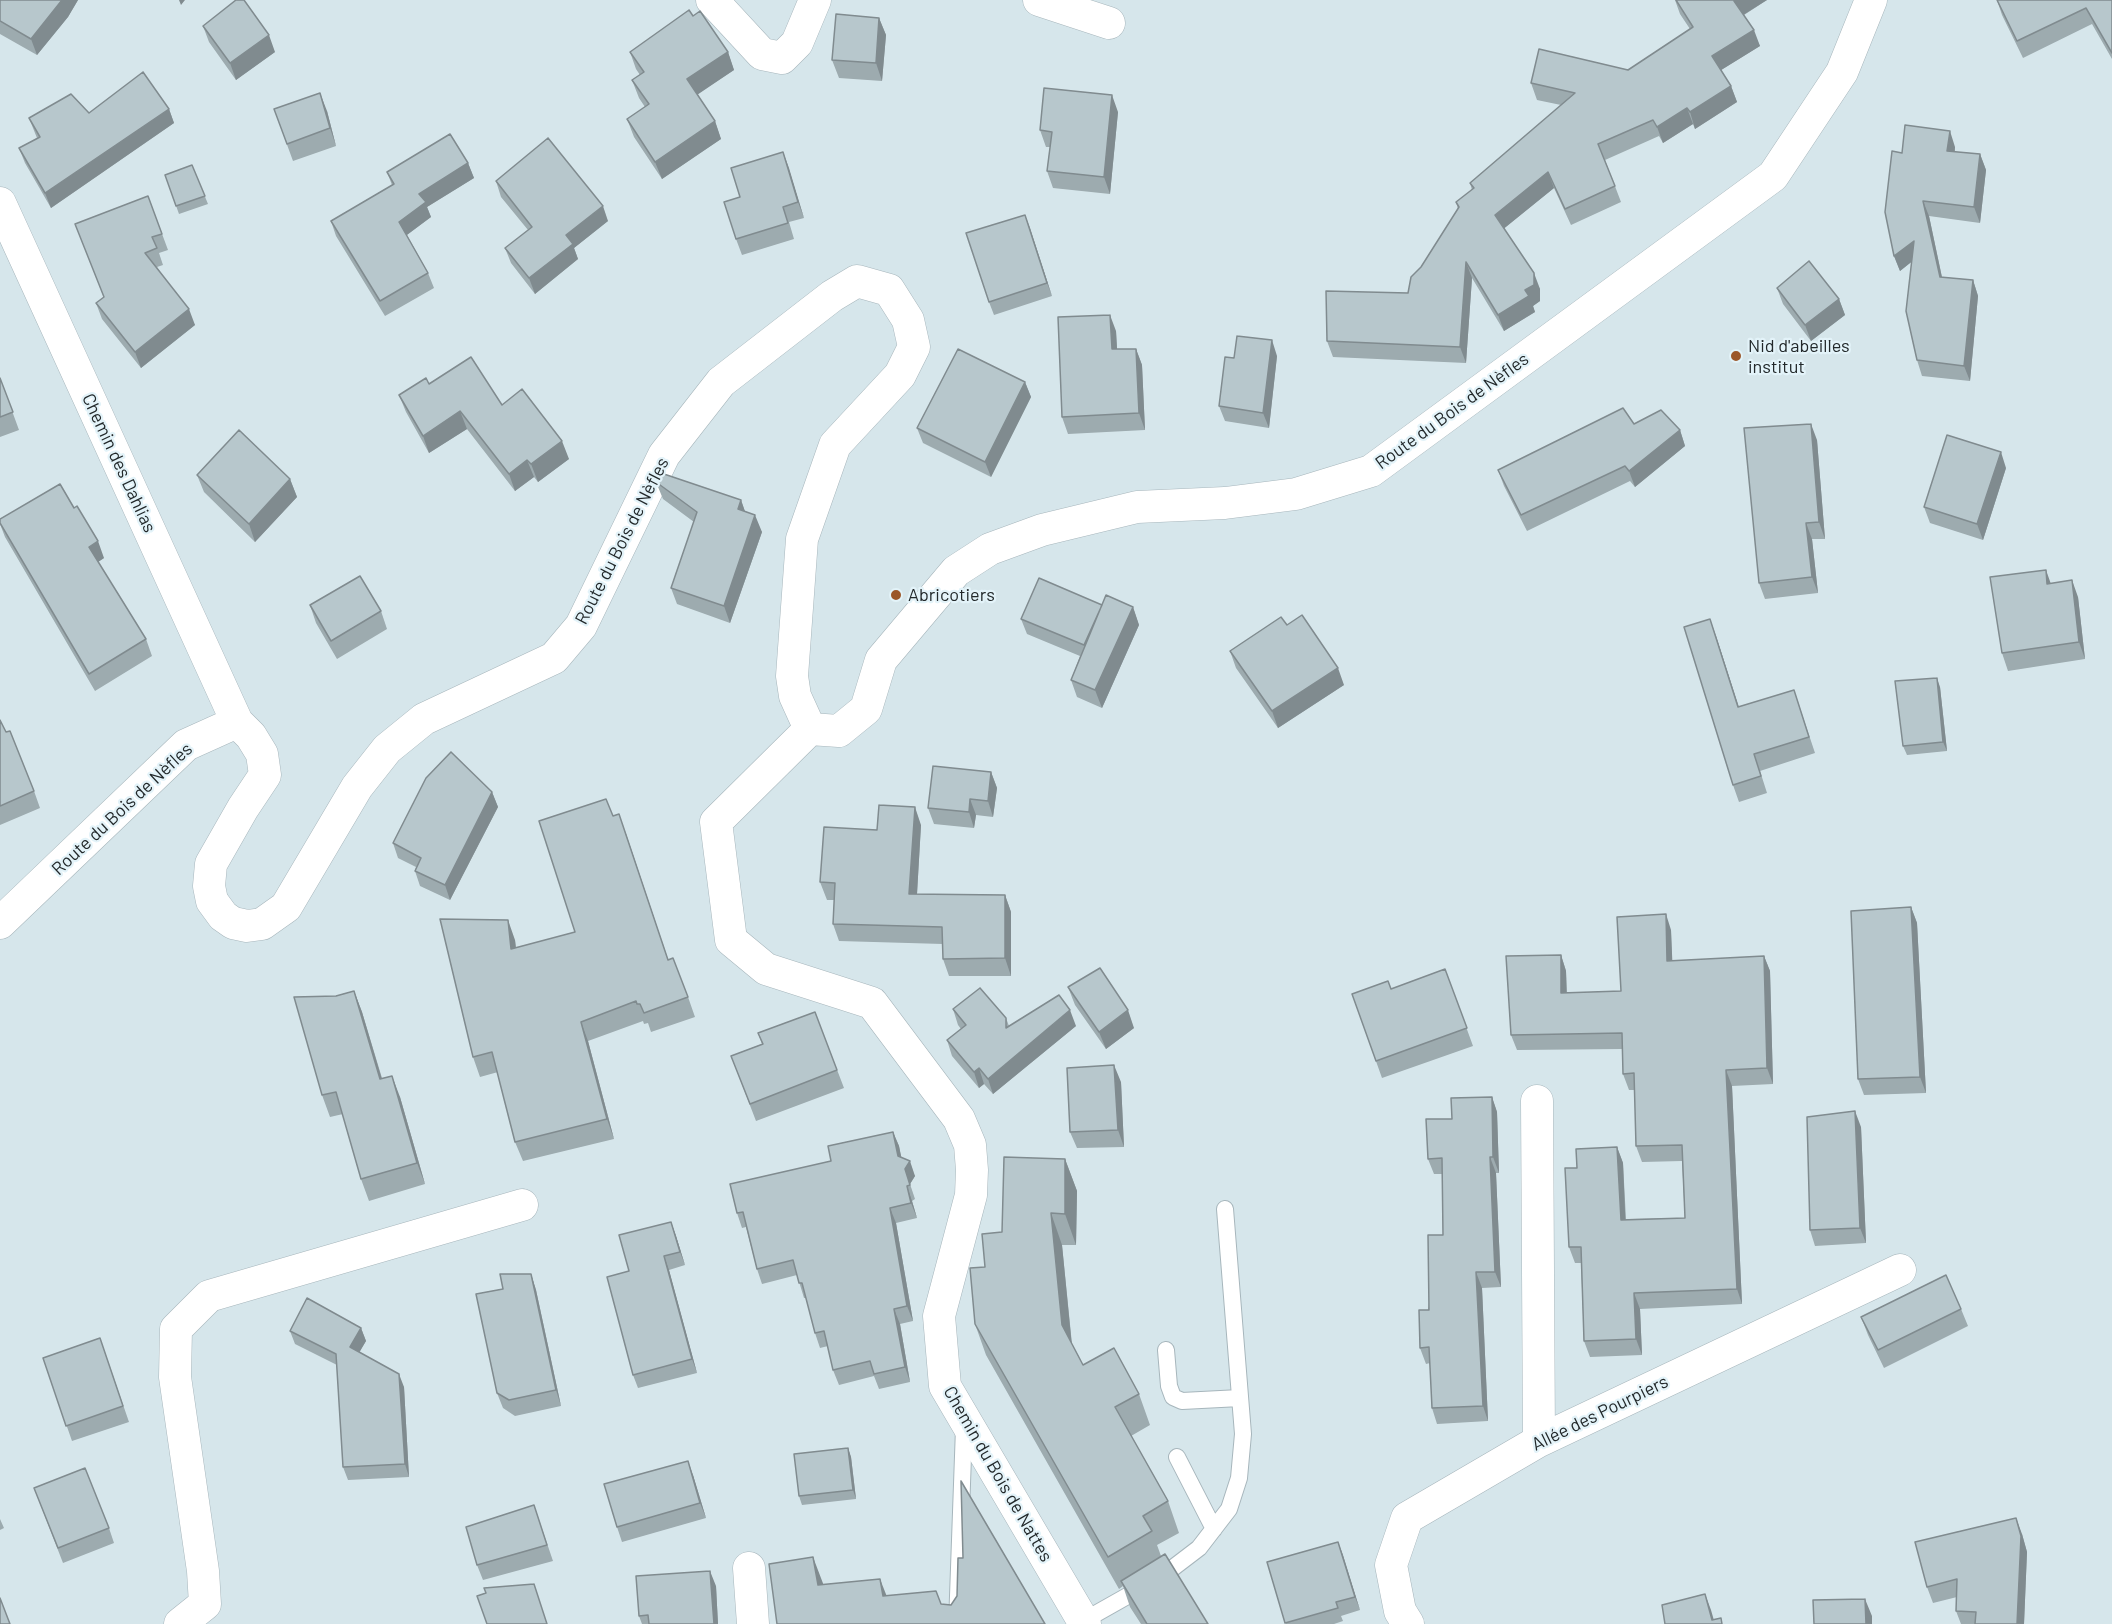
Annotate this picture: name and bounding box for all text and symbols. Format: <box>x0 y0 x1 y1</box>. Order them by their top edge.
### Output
place label: Nid d'abeilles institut <box>1748 335 1850 378</box>
street label: Route du Bois de Nèfles <box>1371 348 1533 474</box>
marker: Nid d'abeilles institut <box>1729 349 1743 363</box>
street label: Chemin des Dahlias <box>77 390 161 536</box>
street label: Route du Bois de Nèfles <box>571 454 673 628</box>
place label: Abricotiers <box>908 584 995 606</box>
marker: Abricotiers <box>889 588 903 602</box>
street label: Route du Bois de Nèfles <box>47 738 197 880</box>
street label: Allée des Pourpiers <box>1528 1371 1672 1455</box>
street label: Chemin du Bois de Nattes <box>939 1382 1057 1566</box>

